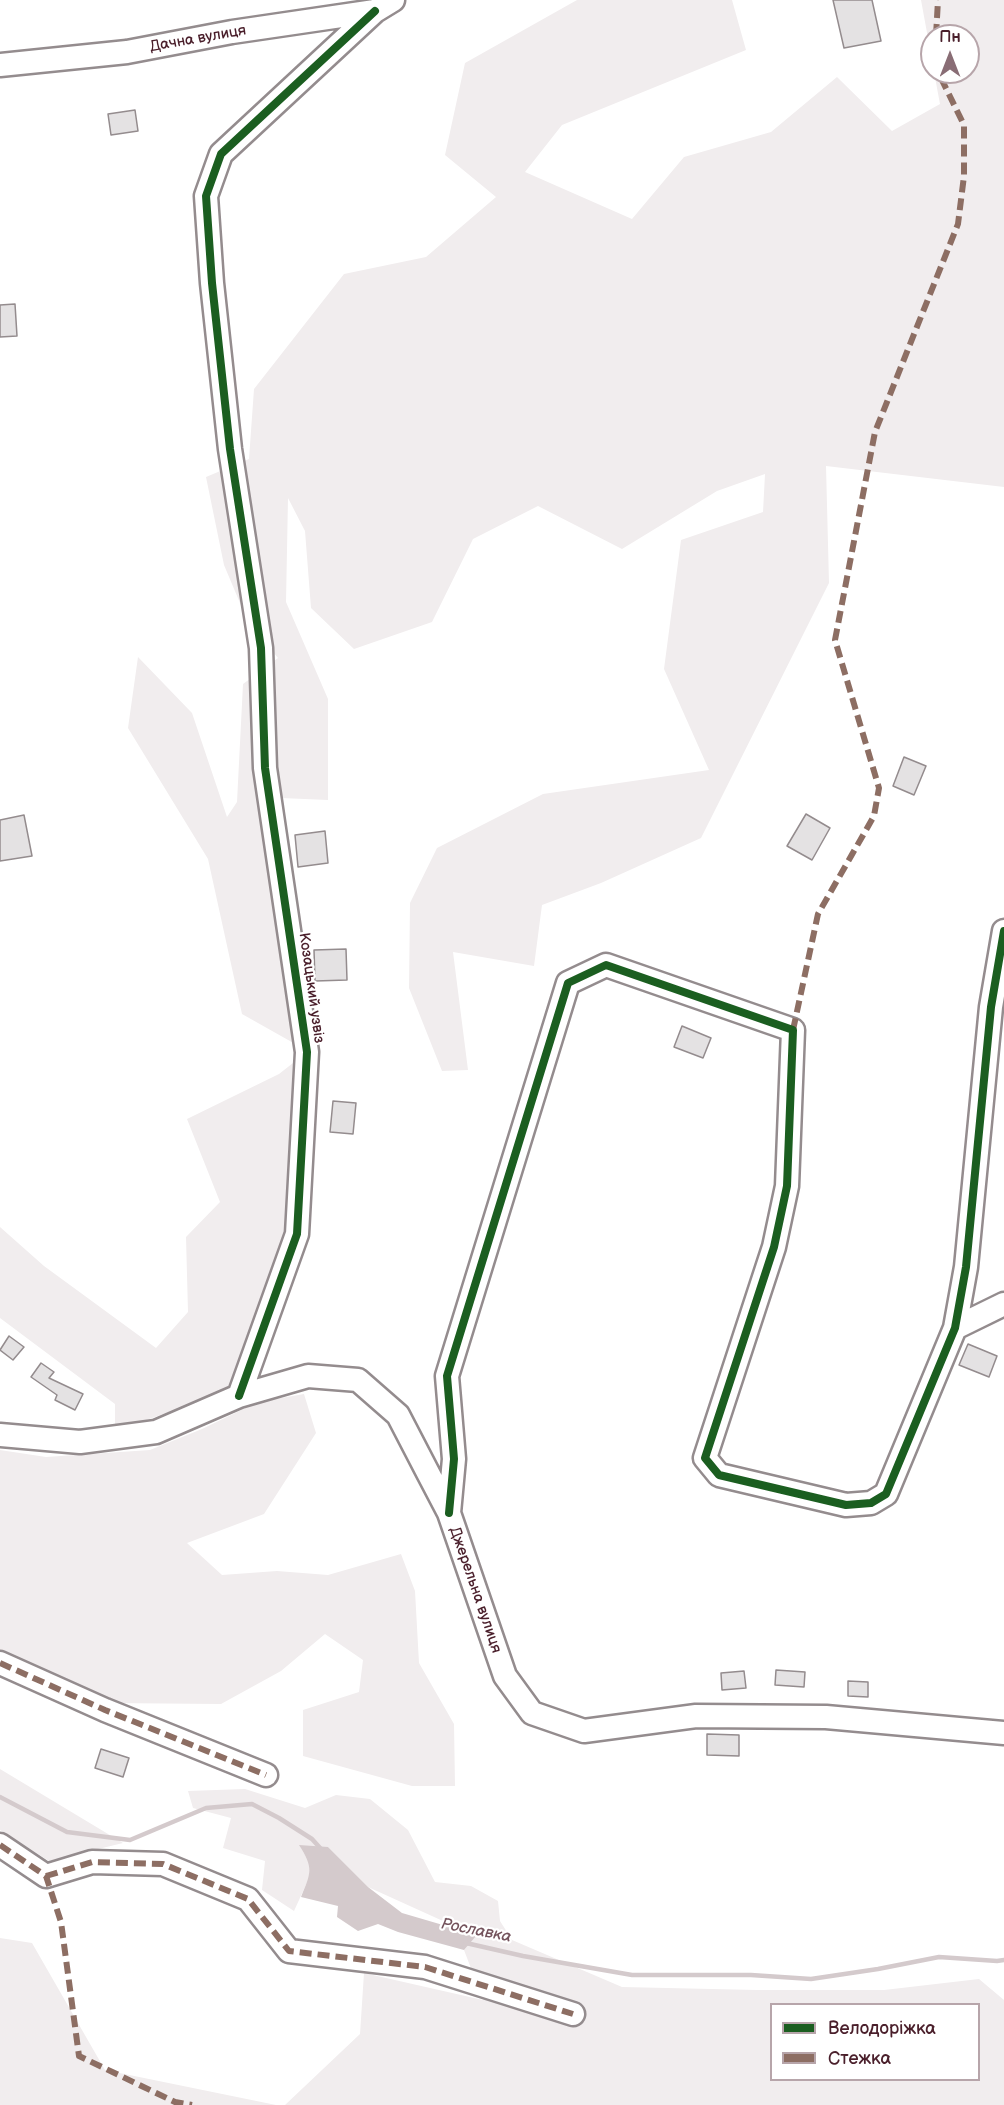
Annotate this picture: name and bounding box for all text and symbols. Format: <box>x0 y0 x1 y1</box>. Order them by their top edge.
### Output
street label: Дачна вулиця <box>148 22 248 56</box>
north arrow <box>920 24 980 84</box>
text: Пн <box>939 28 961 47</box>
street label: Козацький узвіз <box>294 932 328 1044</box>
street label: Джерельна вулиця <box>445 1524 505 1656</box>
water label: Рославка <box>439 1915 513 1947</box>
legend <box>770 2003 980 2081</box>
text: Велодоріжка <box>828 2018 936 2039</box>
text: Стежка <box>828 2048 891 2069</box>

